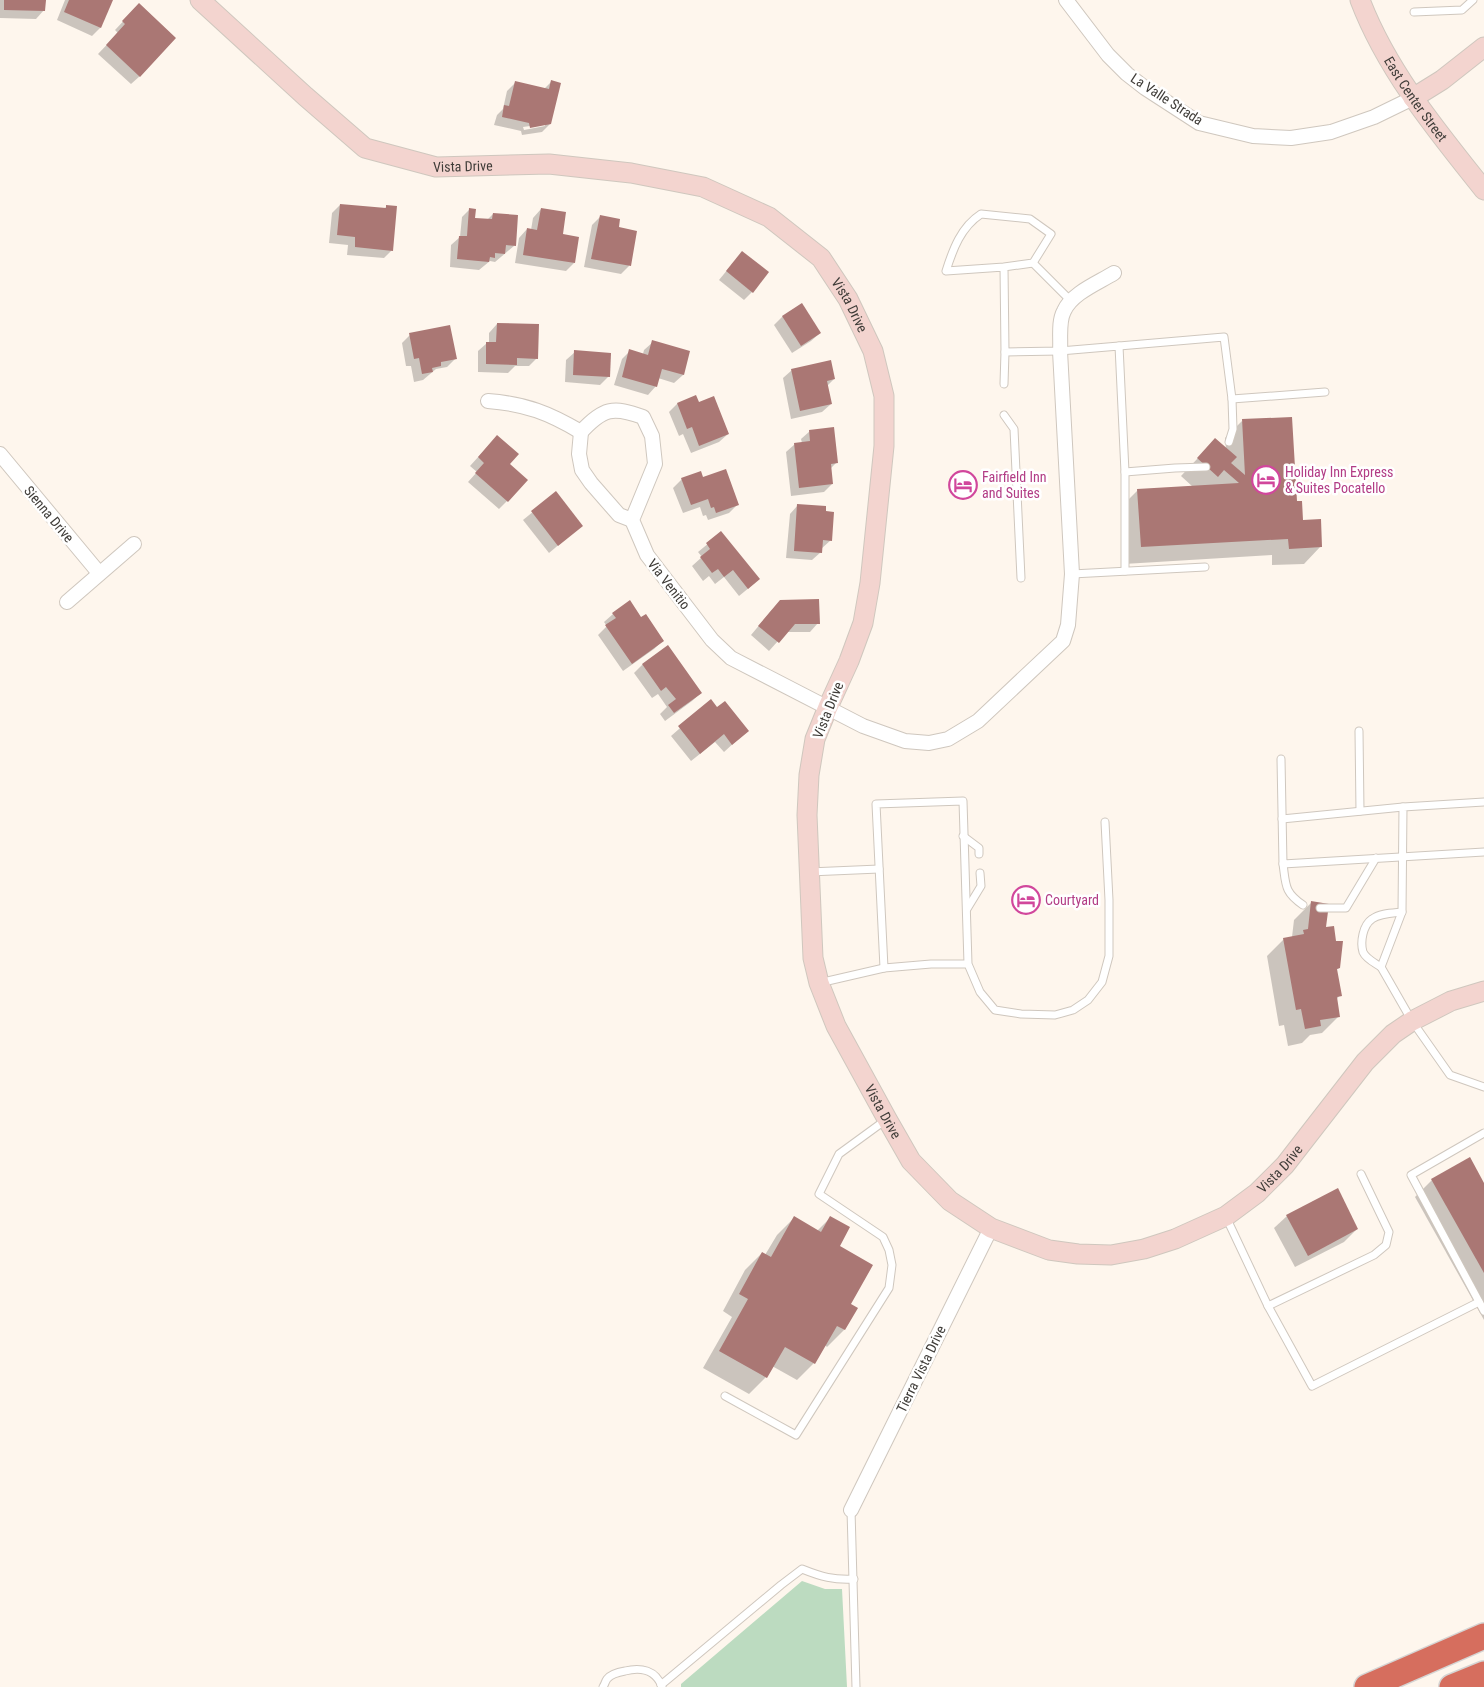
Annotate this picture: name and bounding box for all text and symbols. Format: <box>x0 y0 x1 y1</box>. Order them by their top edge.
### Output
street label: East Center Street <box>1381 54 1451 145</box>
street label: La Valle Strada <box>1128 70 1206 128</box>
street label: Vista Drive <box>433 157 493 175</box>
street label: Vista Drive <box>828 275 871 335</box>
place label: Holiday Inn Express & Suites Pocatello <box>1285 464 1393 496</box>
hotel icon: Holiday Inn Express & Suites Pocatello <box>1251 465 1281 495</box>
place label: Fairfield Inn and Suites <box>982 469 1047 501</box>
hotel icon: Fairfield Inn and Suites <box>948 470 978 500</box>
street label: Sienna Drive <box>21 483 77 546</box>
street label: Via Venitio <box>644 556 694 612</box>
street label: Vista Drive <box>809 679 847 741</box>
hotel icon: Courtyard <box>1011 885 1041 915</box>
place label: Courtyard <box>1045 892 1099 908</box>
street label: Vista Drive <box>862 1082 905 1142</box>
street label: Vista Drive <box>1254 1141 1306 1196</box>
street label: Tierra Vista Drive <box>893 1323 949 1415</box>

